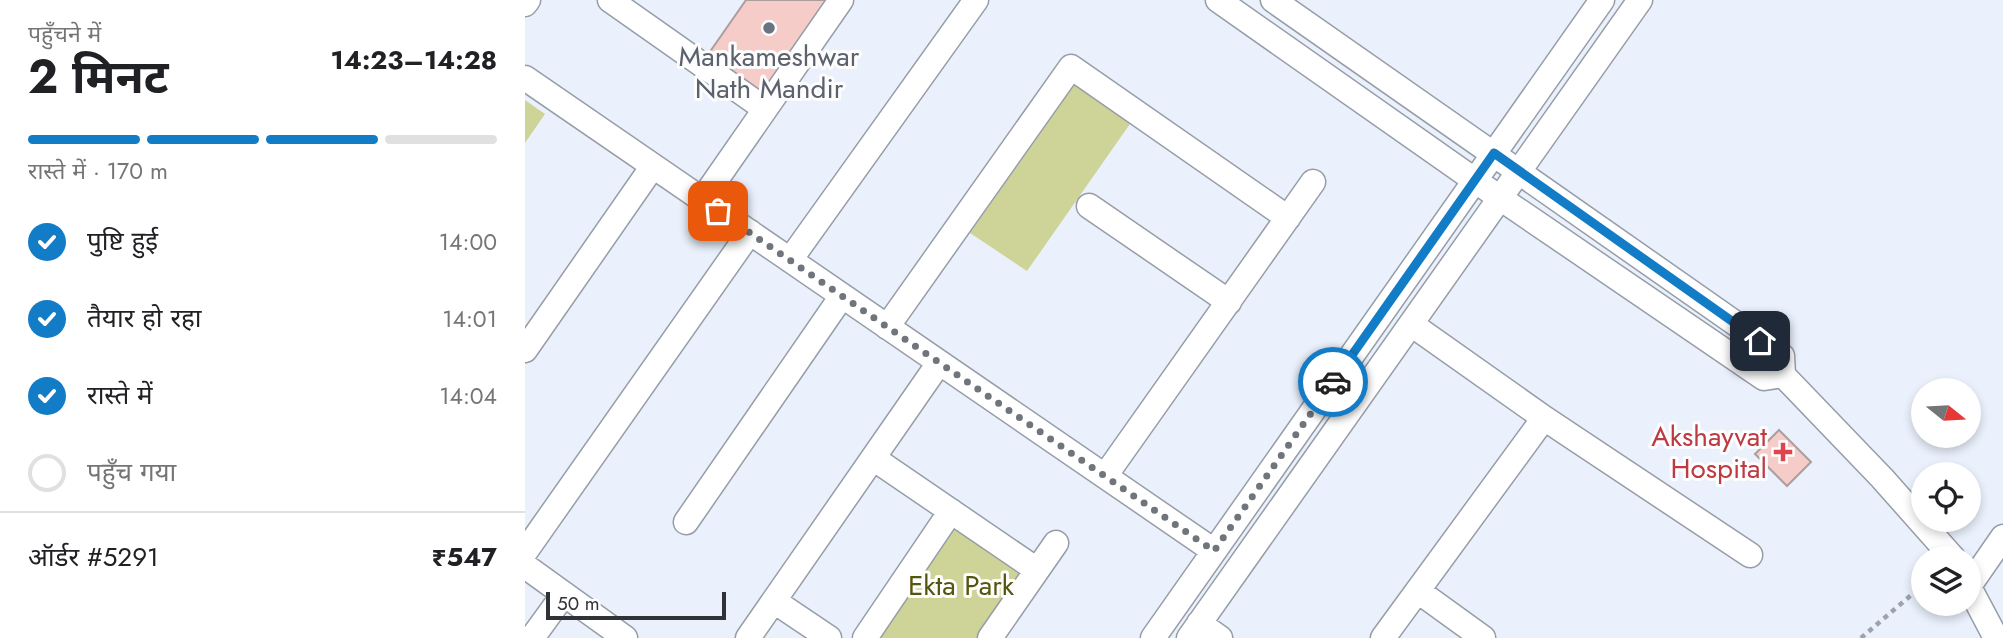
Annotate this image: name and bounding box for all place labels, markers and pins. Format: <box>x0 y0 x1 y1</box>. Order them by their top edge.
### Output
marker: Mankameshwar Nath Mandir <box>761 20 777 36</box>
place label: Mankameshwar Nath Mandir <box>679 36 860 109</box>
pin <box>688 181 748 241</box>
pin <box>1730 311 1790 371</box>
place label: Akshayvat Hospital <box>1651 416 1767 489</box>
marker: Akshayvat Hospital <box>1773 442 1793 462</box>

